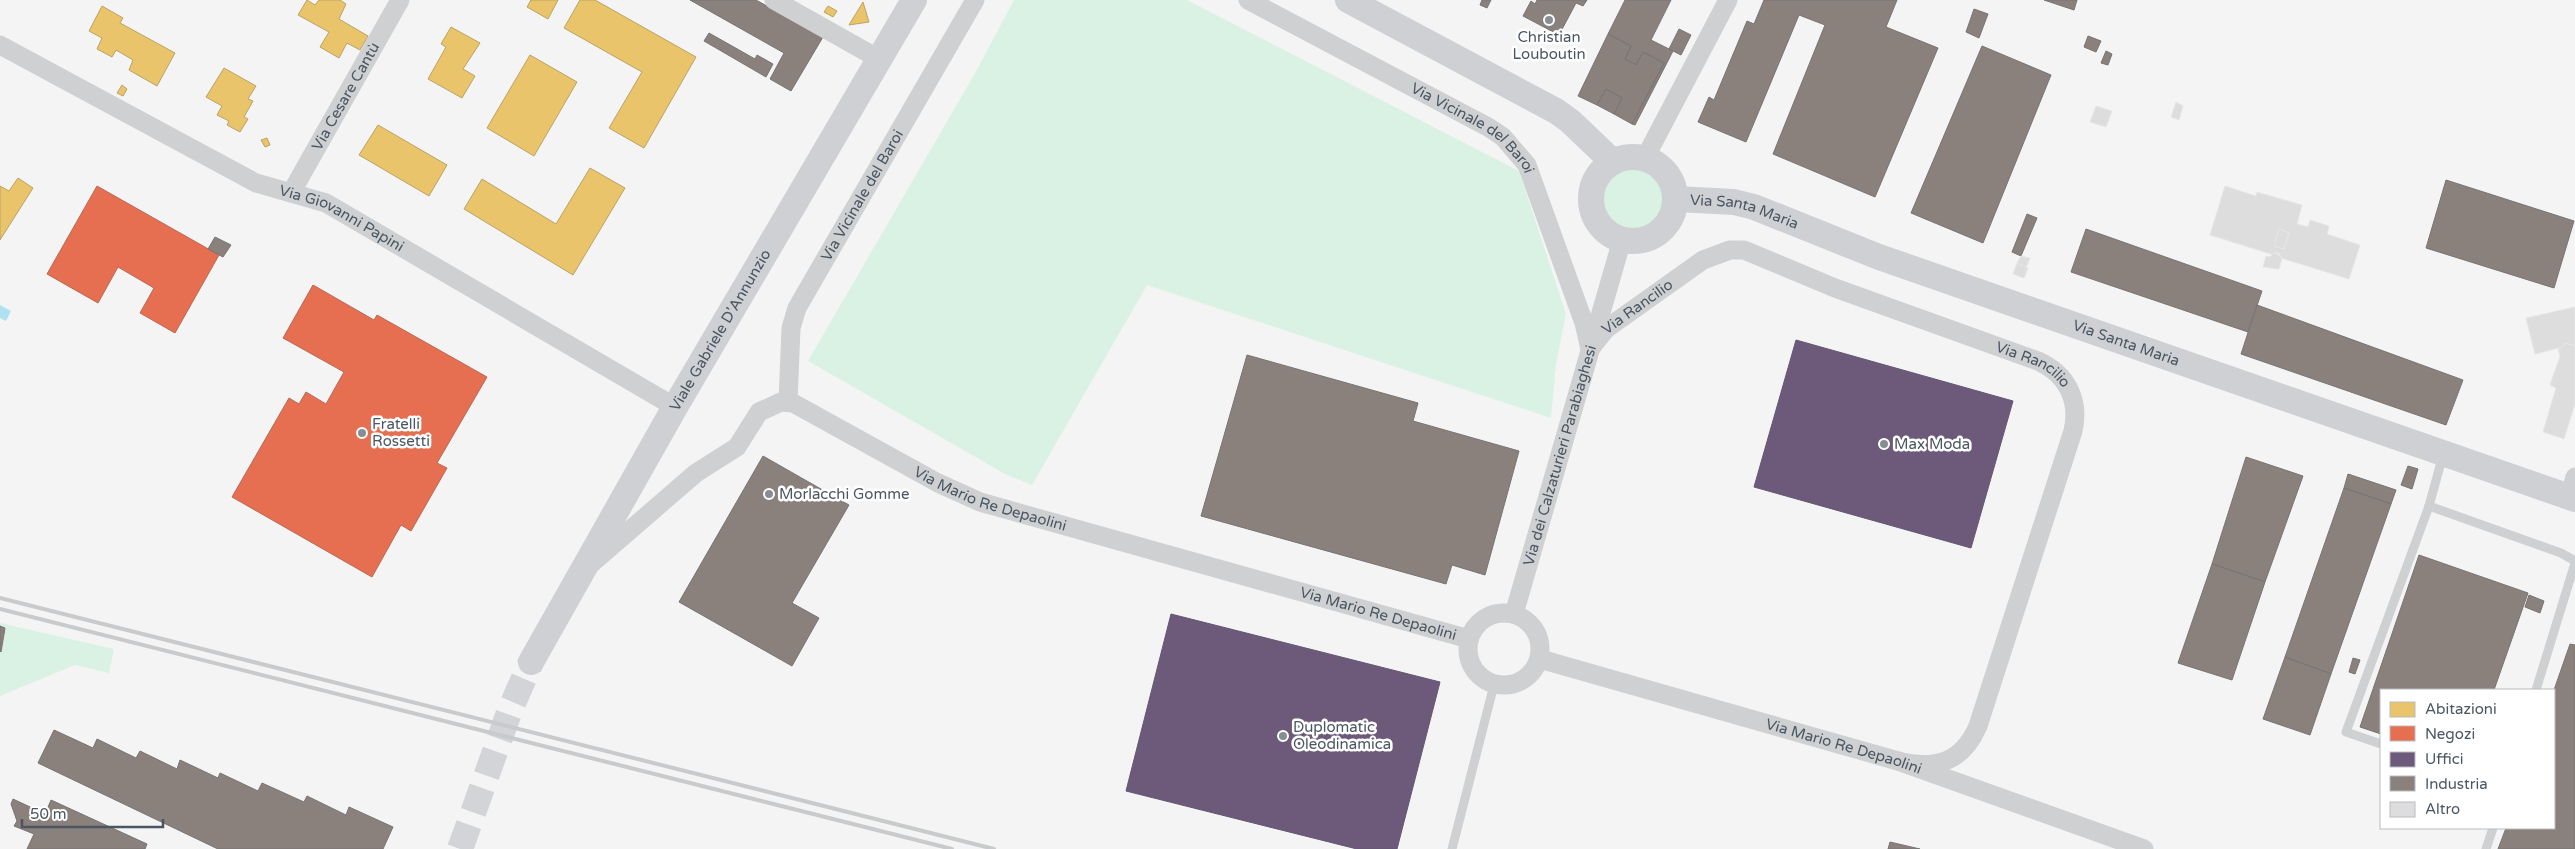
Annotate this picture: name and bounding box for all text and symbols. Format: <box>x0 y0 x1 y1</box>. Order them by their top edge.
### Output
marker: Christian Louboutin <box>1543 14 1555 26</box>
place label: Christian Louboutin <box>1512 28 1586 63</box>
street label: Via Cesare Cantù <box>308 39 383 154</box>
street label: Via Vicinale del Baroi <box>1408 79 1538 176</box>
street label: Via Vicinale del Baroi <box>817 127 907 264</box>
street label: Via Giovanni Papini <box>277 181 407 256</box>
street label: Via Santa Maria <box>1690 191 1801 233</box>
street label: Viale Gabriele D'Annunzio <box>666 246 775 414</box>
street label: Via Rancilio <box>1598 275 1676 338</box>
street label: Via Santa Maria <box>2070 316 2182 370</box>
street label: Via Rancilio <box>1993 338 2075 391</box>
street label: Via dei Calzaturieri Parabiaghesi <box>1519 343 1600 568</box>
place label: Fratelli Rossetti <box>372 415 430 450</box>
marker: Fratelli Rossetti <box>356 427 368 439</box>
place label: Max Moda <box>1894 435 1970 453</box>
marker: Max Moda <box>1878 438 1890 450</box>
street label: Via Mario Re Depaolini <box>911 462 1069 535</box>
place label: Morlacchi Gomme <box>779 485 910 503</box>
marker: Morlacchi Gomme <box>763 488 775 500</box>
street label: Via Mario Re Depaolini <box>1298 583 1459 644</box>
legend <box>2380 689 2555 829</box>
text: Abitazioni <box>2425 700 2497 718</box>
street label: Via Mario Re Depaolini <box>1764 715 1924 778</box>
place label: Duplomatic Oleodinamica <box>1293 718 1391 753</box>
text: Negozi <box>2425 725 2475 743</box>
marker: Duplomatic Oleodinamica <box>1277 730 1289 742</box>
text: Uffici <box>2425 750 2463 768</box>
text: Industria <box>2425 775 2488 793</box>
scale bar <box>22 796 164 828</box>
text: Altro <box>2425 800 2460 818</box>
text: 50 m <box>30 805 67 823</box>

